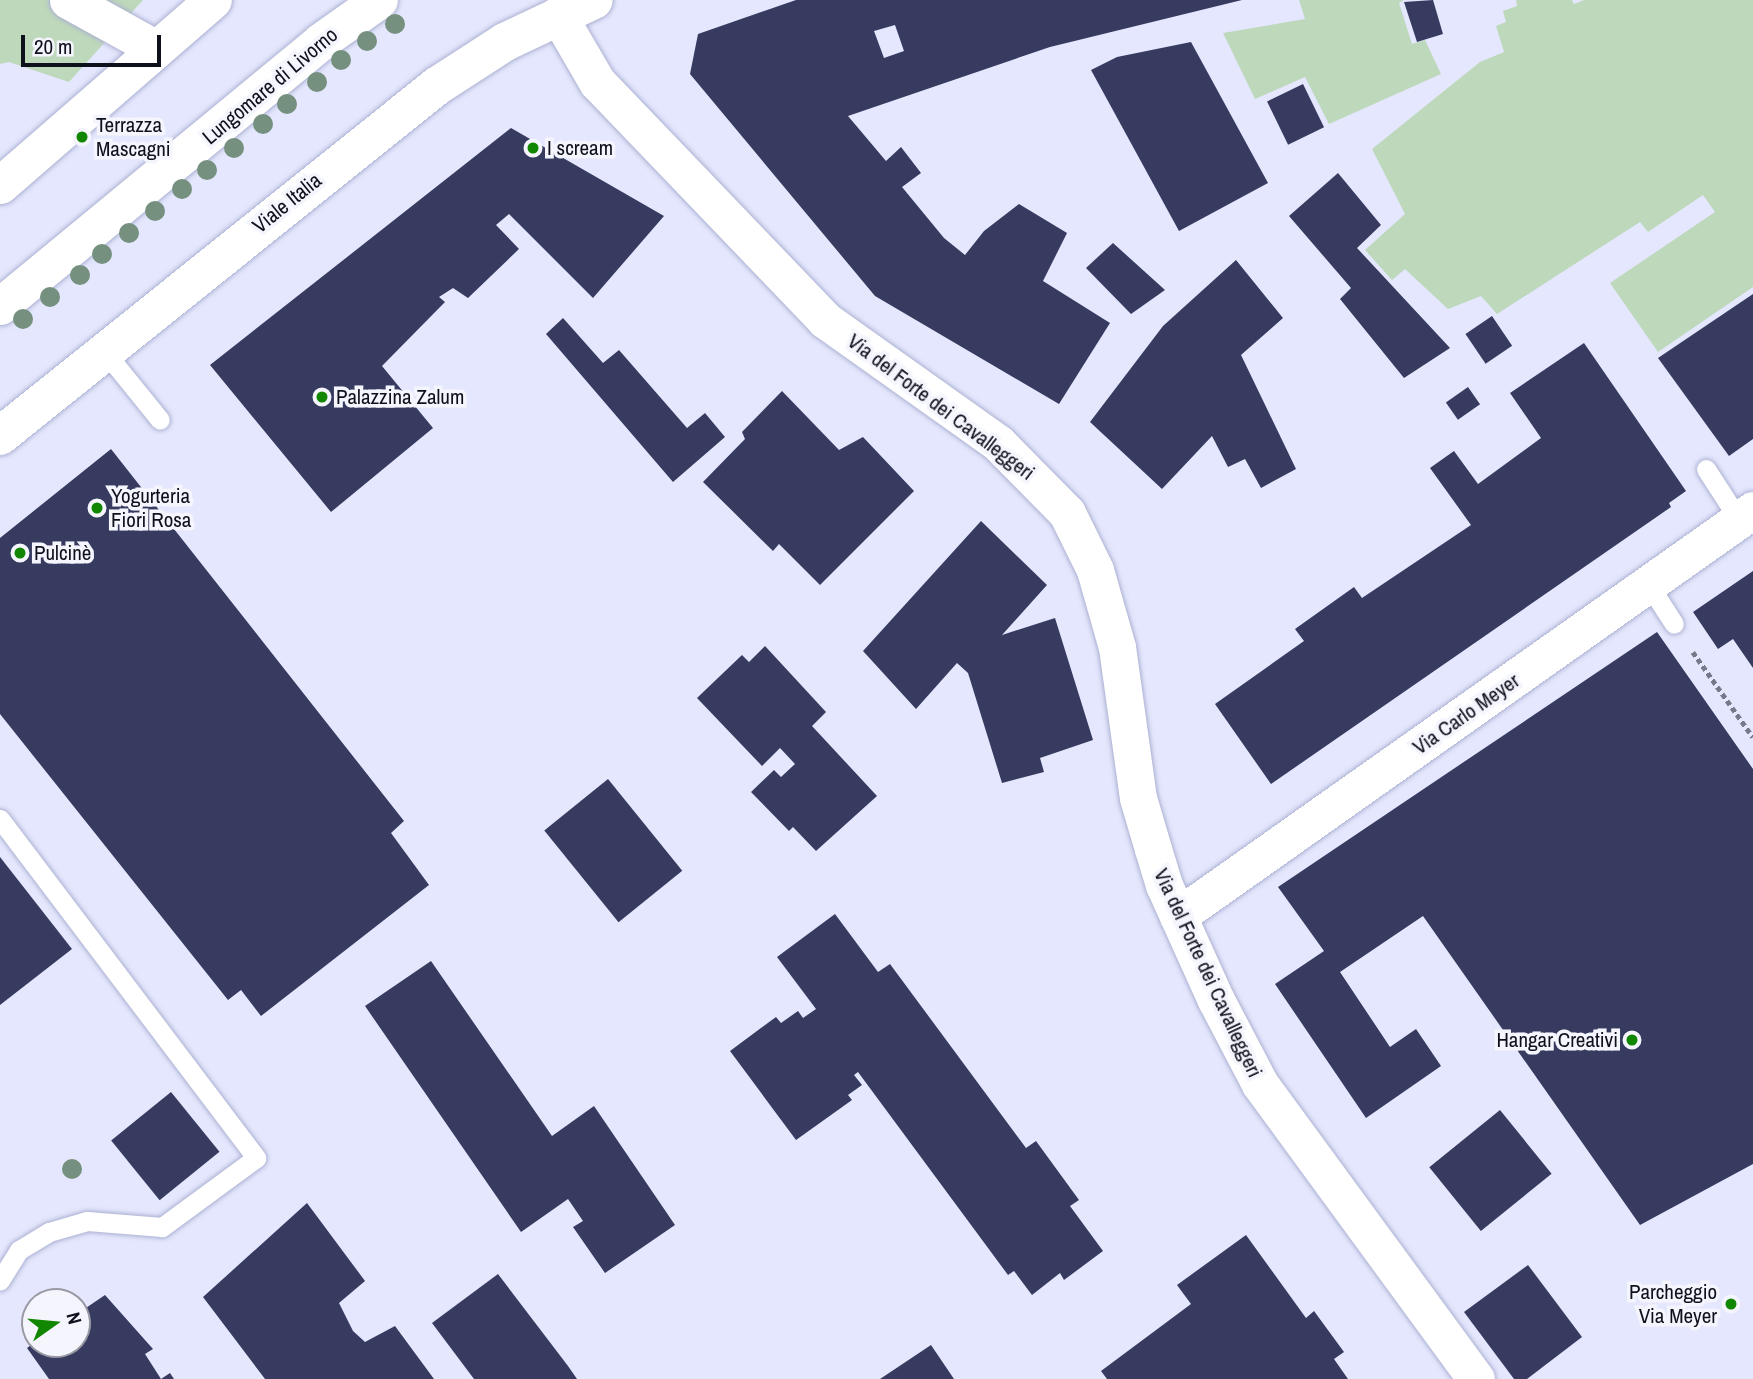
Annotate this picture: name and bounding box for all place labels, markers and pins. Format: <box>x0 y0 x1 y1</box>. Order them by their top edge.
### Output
place label: Terrazza Mascagni <box>96 112 171 162</box>
marker: Terrazza Mascagni <box>74 129 90 145</box>
place label: I scream <box>547 135 613 161</box>
marker: I scream <box>525 140 541 156</box>
place label: Palazzina Zalum <box>336 384 464 410</box>
marker: Palazzina Zalum <box>314 389 330 405</box>
place label: Yogurteria Fiori Rosa <box>111 483 191 533</box>
marker: Yogurteria Fiori Rosa <box>89 500 105 516</box>
place label: Pulcinè <box>34 540 91 566</box>
marker: Pulcinè <box>12 545 28 561</box>
place label: Hangar Creativi <box>1496 1027 1618 1053</box>
marker: Hangar Creativi <box>1624 1032 1640 1048</box>
place label: Parcheggio Via Meyer <box>1629 1279 1717 1329</box>
marker: Parcheggio Via Meyer <box>1723 1296 1739 1312</box>

